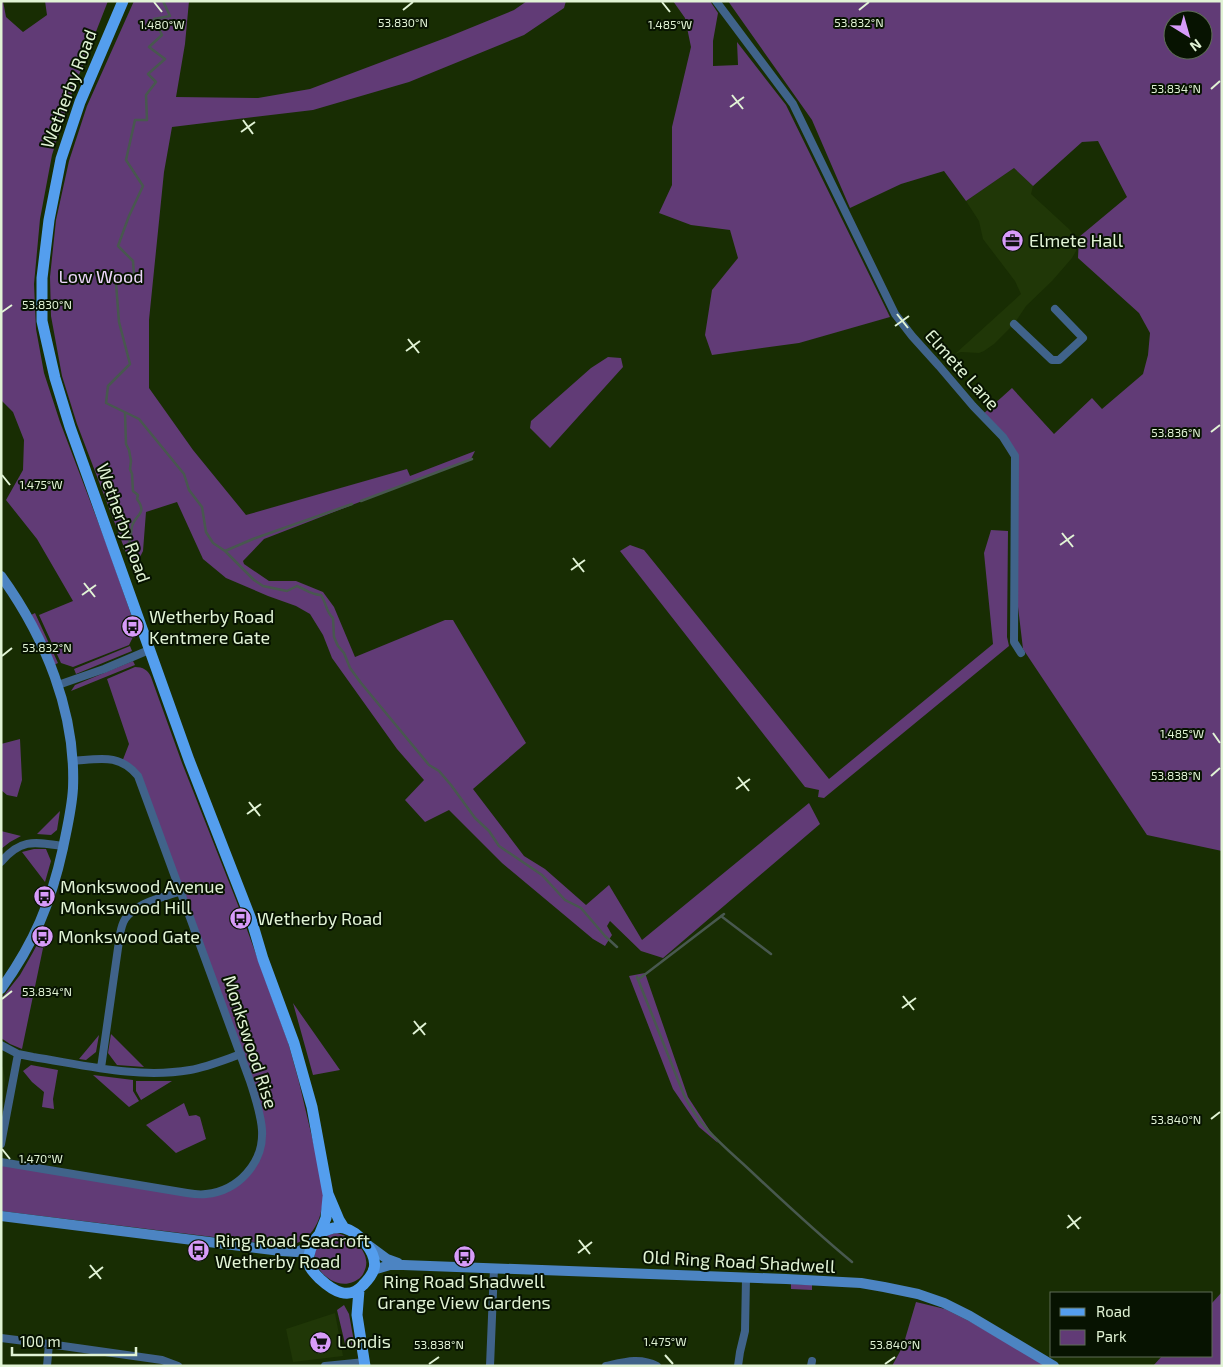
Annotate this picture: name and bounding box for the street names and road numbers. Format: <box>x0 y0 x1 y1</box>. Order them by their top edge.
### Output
street label: Wetherby Road <box>35 26 101 151</box>
street label: Elmete Lane <box>921 325 1005 414</box>
street label: Wetherby Road <box>92 460 156 585</box>
street label: Monkswood Rise <box>219 972 283 1111</box>
street label: Old Ring Road Shadwell <box>642 1245 837 1277</box>

